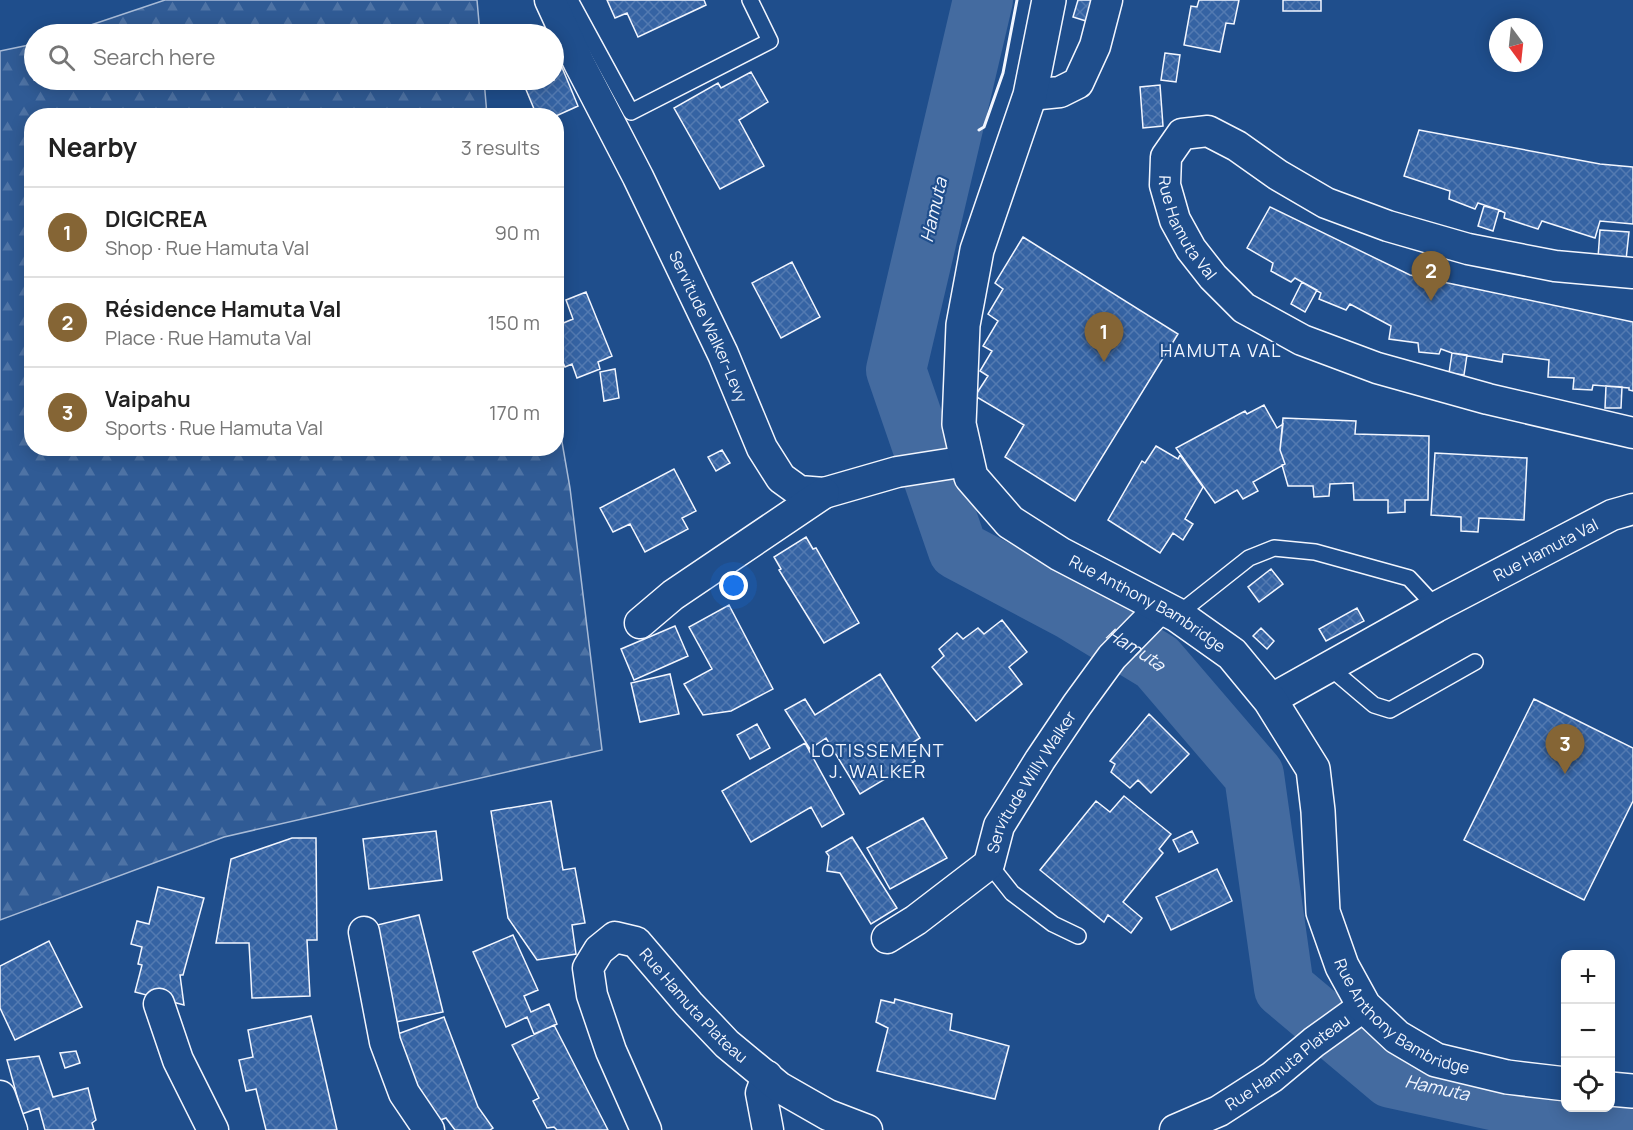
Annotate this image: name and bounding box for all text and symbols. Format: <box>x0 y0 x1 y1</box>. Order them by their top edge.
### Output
north arrow <box>1489 18 1543 72</box>
search box <box>24 24 564 90</box>
icon: search <box>45 41 78 74</box>
text: Search here <box>93 42 215 72</box>
text: Nearby <box>48 129 137 165</box>
text: 3 results <box>461 134 540 161</box>
water label: Hamuta <box>914 174 952 244</box>
street label: Rue Hamuta Val <box>1154 175 1222 284</box>
text: DIGICREA <box>105 204 207 234</box>
text: 1 <box>63 219 72 246</box>
text: 90 m <box>494 219 540 246</box>
text: Shop · Rue Hamuta Val <box>105 234 309 261</box>
street label: Servitude Walker-Levy <box>664 247 753 406</box>
pin: 2 <box>1412 252 1450 301</box>
text: Résidence Hamuta Val <box>105 294 342 324</box>
text: 2 <box>62 309 73 336</box>
text: 150 m <box>487 309 540 336</box>
pin: 1 <box>1084 312 1124 362</box>
text: Place · Rue Hamuta Val <box>105 324 312 351</box>
district label: HAMUTA VAL <box>1160 338 1282 362</box>
text: Vaipahu <box>105 384 191 414</box>
text: 3 <box>62 399 73 426</box>
text: 170 m <box>489 399 540 426</box>
text: Sports · Rue Hamuta Val <box>105 414 323 441</box>
street label: Rue Hamuta Val <box>1490 513 1602 586</box>
street label: Rue Anthony Bambridge <box>1065 550 1230 657</box>
your location <box>719 571 748 600</box>
water label: Hamuta <box>1102 621 1173 676</box>
street label: Servitude Willy Walker <box>981 706 1081 855</box>
pin: 3 <box>1546 724 1584 774</box>
district label: LOTISSEMENT J. WALKER <box>811 738 945 783</box>
street label: Rue Hamuta Plateau <box>635 943 752 1068</box>
map controls <box>1561 950 1615 1112</box>
button: + <box>1561 950 1615 1004</box>
street label: Rue Anthony Bambridge <box>1329 956 1472 1079</box>
button: − <box>1561 1004 1615 1058</box>
street label: Rue Hamuta Plateau <box>1221 1009 1354 1115</box>
button: locate <box>1561 1058 1615 1112</box>
water label: Hamuta <box>1403 1068 1473 1106</box>

